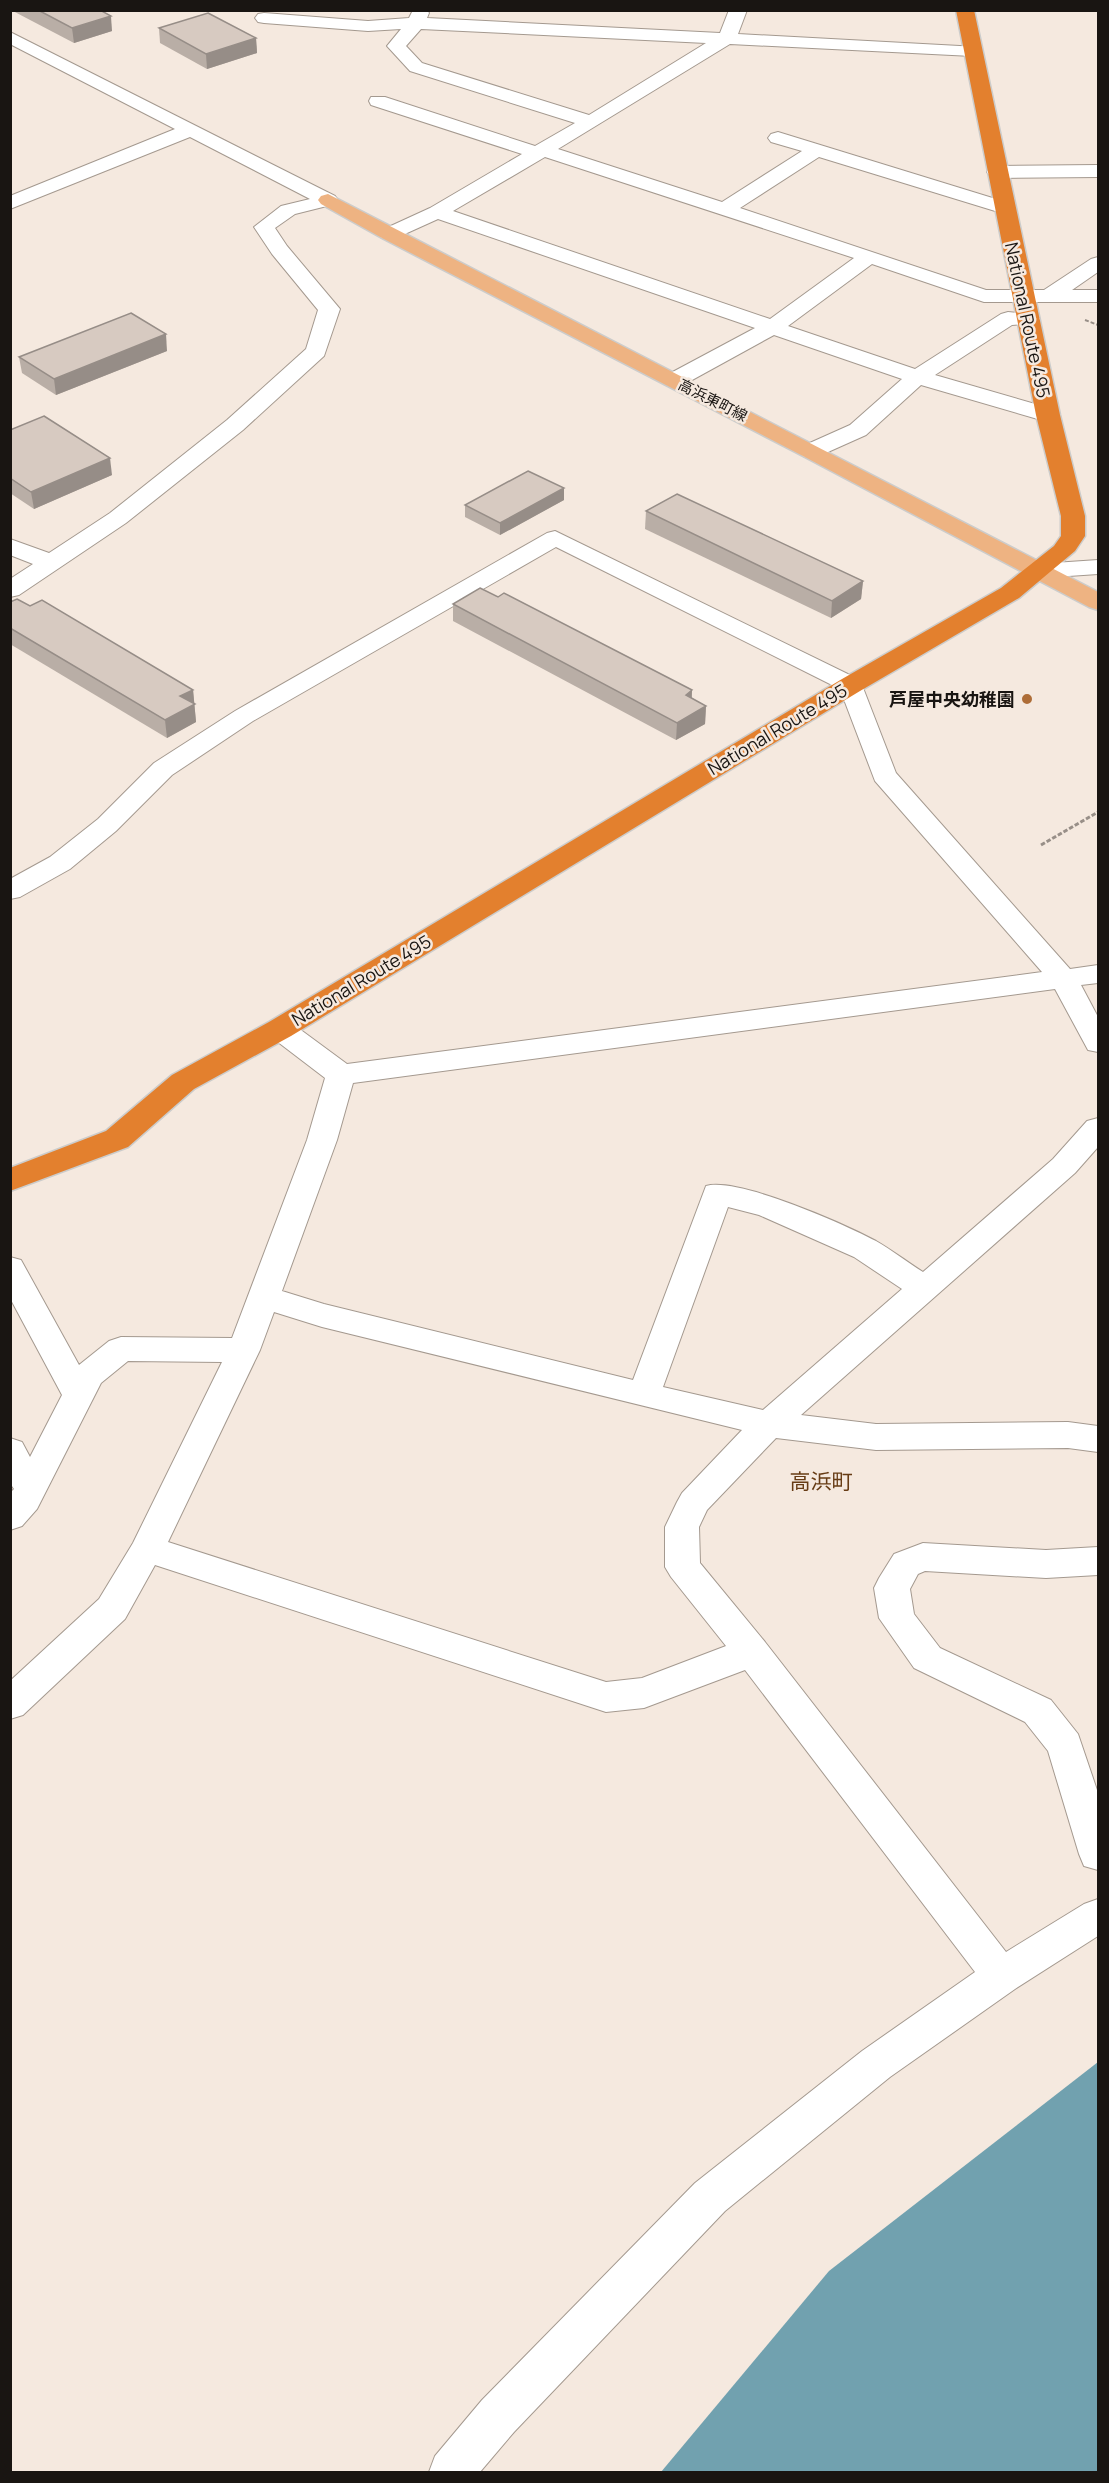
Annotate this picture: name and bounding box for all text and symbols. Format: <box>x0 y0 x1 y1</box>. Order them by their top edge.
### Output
street label: National Route 495 <box>1000 240 1056 400</box>
street label: 高浜東町線 <box>675 374 751 426</box>
street label: National Route 495 <box>703 678 851 780</box>
place label: 芦屋中央幼稚園 <box>889 687 1015 711</box>
marker: 芦屋中央幼稚園 <box>1020 692 1034 706</box>
street label: National Route 495 <box>287 929 435 1031</box>
district label: 高浜町 <box>790 1467 853 1495</box>

